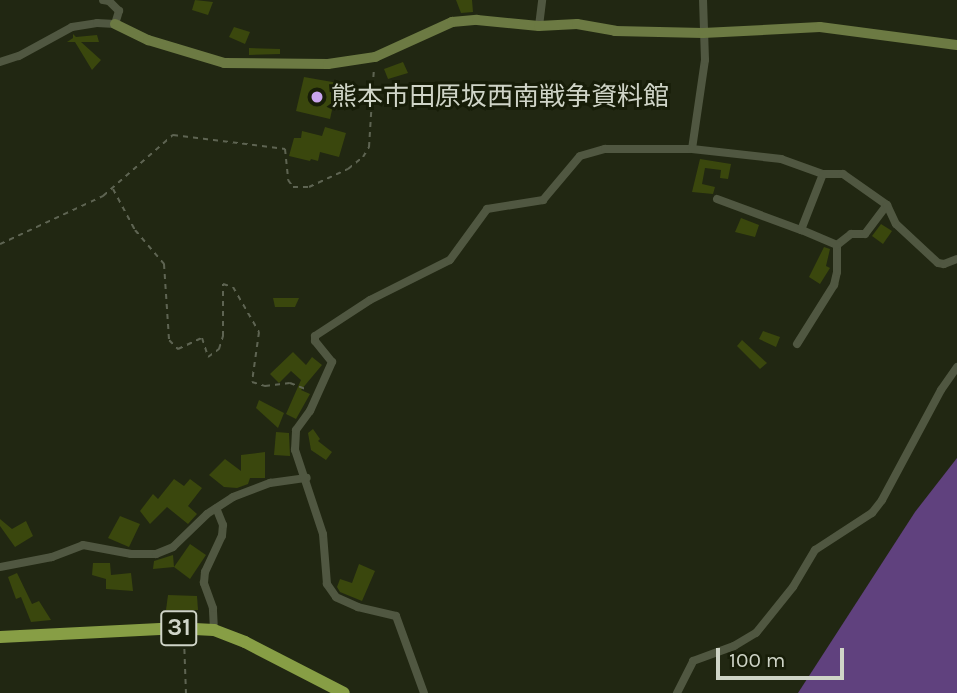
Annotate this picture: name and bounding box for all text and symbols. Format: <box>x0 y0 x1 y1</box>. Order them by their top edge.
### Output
place label: 熊本市田原坂西南戦争資料館 <box>331 81 669 113</box>
marker: 熊本市田原坂西南戦争資料館 <box>309 89 325 105</box>
road number: 31 <box>160 608 198 648</box>
scale bar <box>719 634 847 678</box>
text: 100 m <box>729 648 786 672</box>

